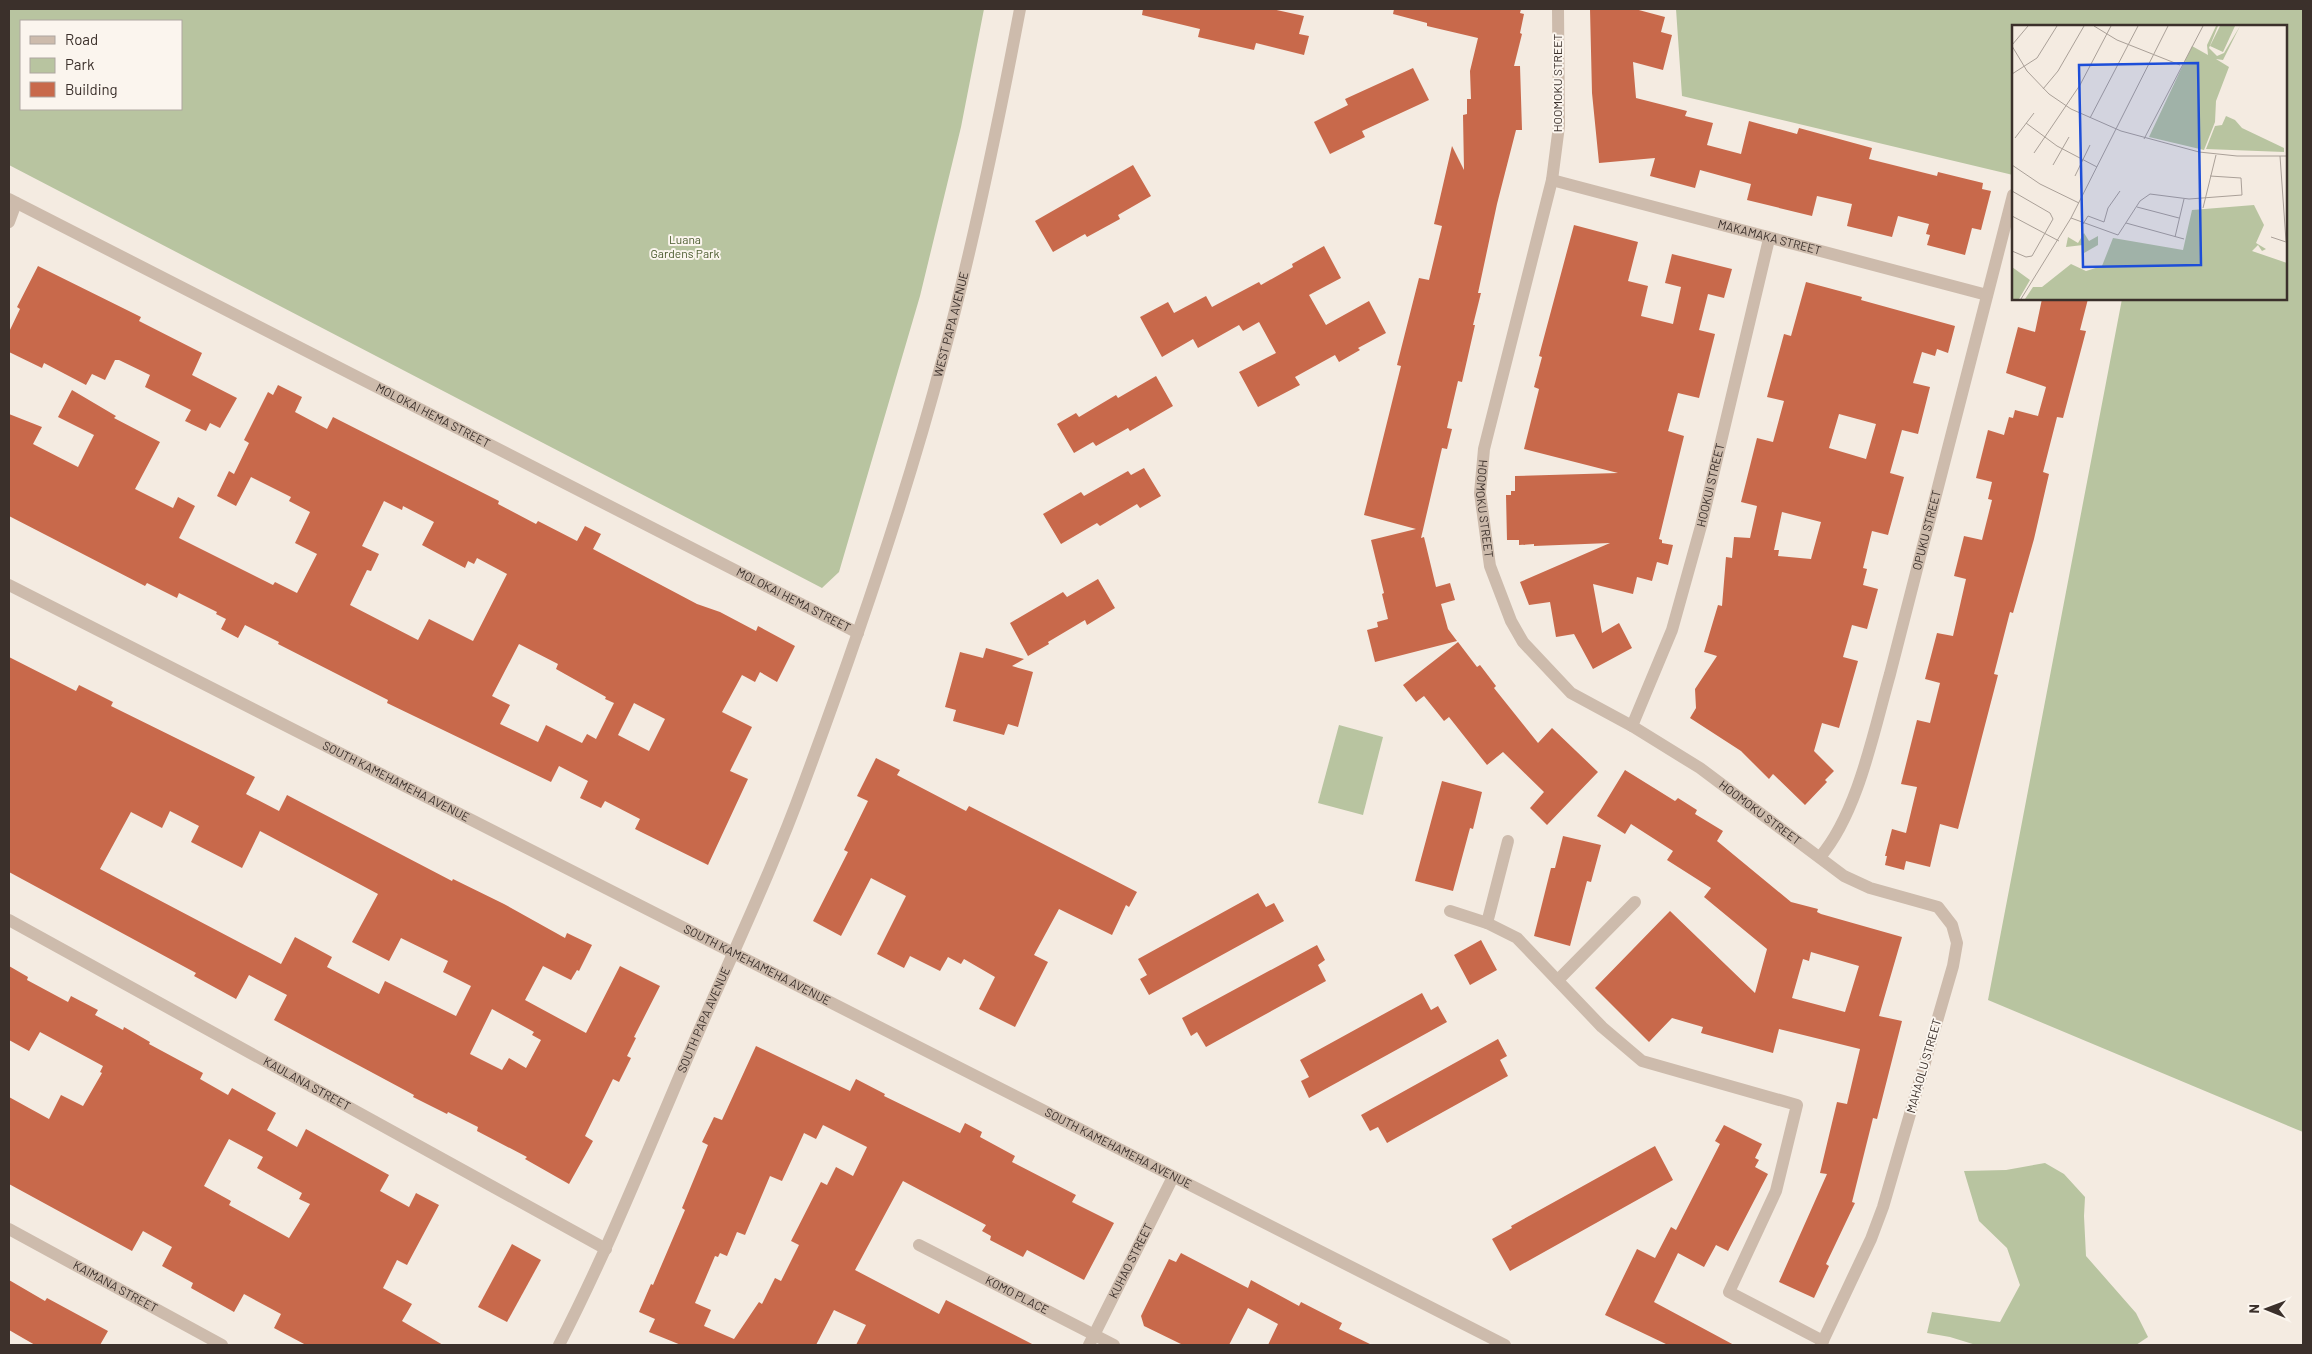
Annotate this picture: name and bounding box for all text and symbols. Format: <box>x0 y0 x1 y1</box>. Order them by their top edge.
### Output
legend <box>20 20 182 110</box>
inset map <box>2012 25 2287 300</box>
text: Road <box>65 30 98 48</box>
street label: HOOMOKU STREET <box>1550 34 1564 132</box>
text: Park <box>65 55 95 73</box>
text: Building <box>65 80 118 98</box>
street label: MAKAMAKA STREET <box>1717 216 1823 257</box>
park label: Luana Gardens Park <box>651 232 719 260</box>
street label: WEST PAPA AVENUE <box>930 270 970 379</box>
street label: MOLOKAI HEMA STREET <box>374 380 493 450</box>
street label: HOOKUI STREET <box>1693 441 1726 528</box>
street label: HOOMOKU STREET <box>1474 459 1497 559</box>
street label: OPUKU STREET <box>1909 488 1943 571</box>
street label: MOLOKAI HEMA STREET <box>734 564 854 634</box>
street label: SOUTH KAMEHAMEHA AVENUE <box>321 738 472 824</box>
street label: HOOMOKU STREET <box>1717 777 1804 847</box>
street label: SOUTH KAMEHAMEHA AVENUE <box>682 921 833 1007</box>
street label: SOUTH PAPA AVENUE <box>674 964 732 1074</box>
street label: MAHAOLU STREET <box>1903 1017 1943 1115</box>
street label: KAULANA STREET <box>261 1054 353 1113</box>
street label: SOUTH KAMEHAMEHA AVENUE <box>1043 1104 1194 1191</box>
street label: KUHAO STREET <box>1105 1220 1155 1300</box>
street label: KAIMANA STREET <box>71 1257 161 1315</box>
street label: KOMO PLACE <box>983 1272 1051 1316</box>
north arrow <box>2242 1284 2292 1334</box>
text: N <box>2245 1304 2262 1314</box>

